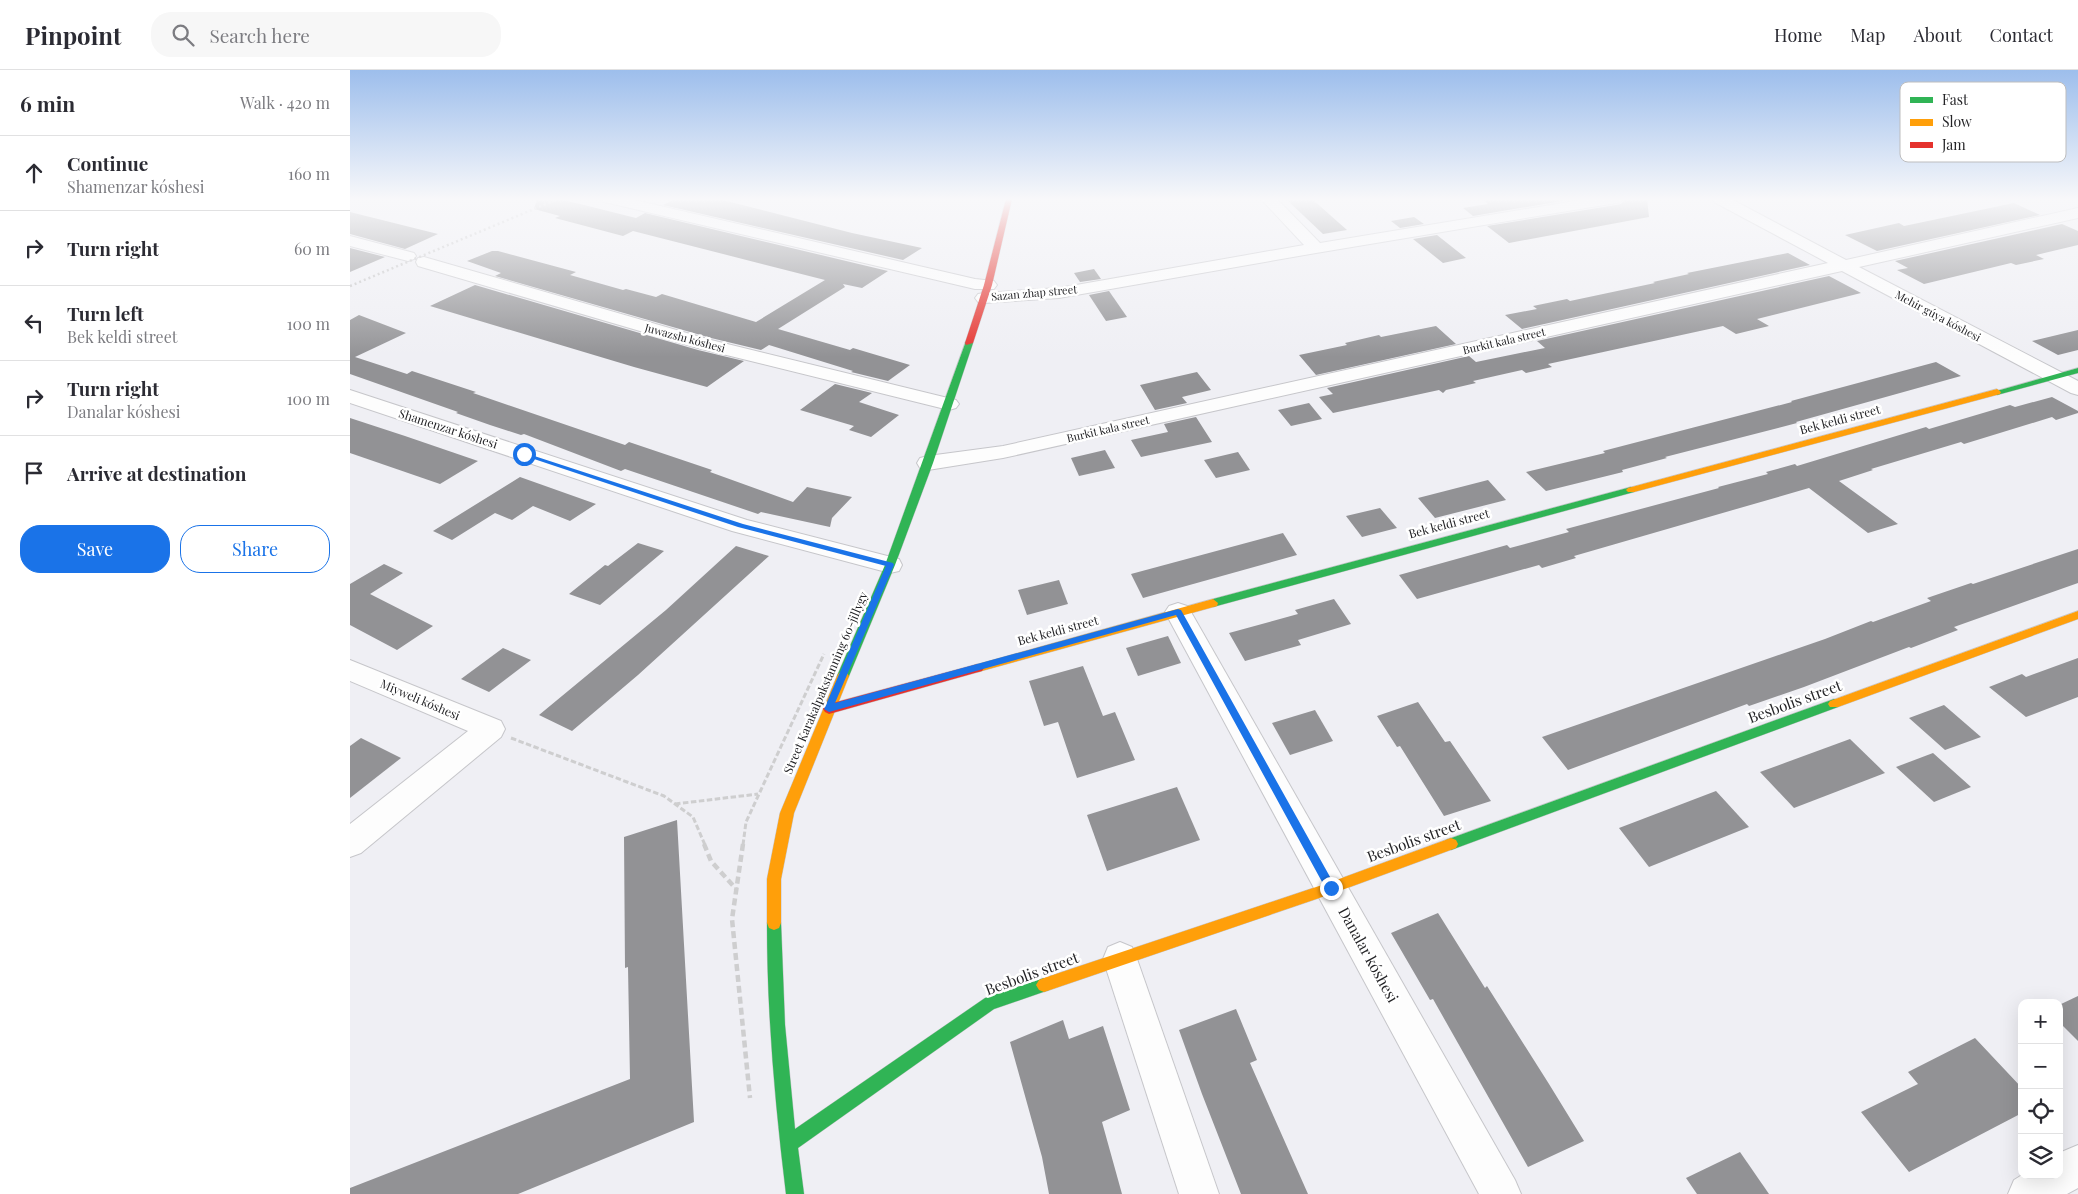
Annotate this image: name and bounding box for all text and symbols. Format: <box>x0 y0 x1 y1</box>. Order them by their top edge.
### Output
search box <box>151 12 501 57</box>
text: Pinpoint <box>25 19 121 51</box>
icon: search <box>169 21 197 49</box>
text: Search here <box>209 22 310 48</box>
text: Home <box>1774 23 1822 47</box>
text: Map <box>1850 23 1885 47</box>
text: About <box>1913 23 1962 47</box>
text: Contact <box>1990 23 2053 47</box>
legend <box>1900 82 2066 162</box>
text: 6 min <box>20 89 75 117</box>
text: Fast <box>1942 90 1969 109</box>
text: Walk · 420 m <box>240 92 330 113</box>
text: Slow <box>1942 112 1972 131</box>
text: Jam <box>1941 135 1966 154</box>
text: Continue <box>67 150 148 176</box>
icon: ahead <box>20 159 48 187</box>
text: 160 m <box>288 163 330 184</box>
text: Shamenzar kóshesi <box>67 176 204 197</box>
icon: right <box>20 234 48 262</box>
text: Turn right <box>67 235 159 261</box>
text: 60 m <box>294 238 330 259</box>
street label: Sazan zhap street <box>990 281 1078 304</box>
street label: Mehir gúyа kóshesi <box>1893 287 1984 344</box>
text: Turn left <box>67 300 144 326</box>
icon: left <box>20 309 48 337</box>
text: 100 m <box>287 313 330 334</box>
street label: Juwazshı kóshesi <box>642 319 727 355</box>
street label: Burkit kala street <box>1461 324 1547 357</box>
text: Bek keldi street <box>67 326 177 347</box>
text: Turn right <box>67 375 159 401</box>
icon: right <box>20 384 48 412</box>
text: 100 m <box>287 388 330 409</box>
street label: Bek keldi street <box>1798 400 1883 437</box>
text: Danalar kóshesi <box>67 401 180 422</box>
street label: Shamenzar kóshesi <box>397 405 500 452</box>
street label: Burkit kala street <box>1065 412 1151 445</box>
route start <box>513 443 536 466</box>
icon: arrive <box>20 459 48 487</box>
text: Arrive at destination <box>67 460 247 486</box>
street label: Bek keldi street <box>1407 504 1492 541</box>
button: Save <box>20 525 170 573</box>
button: Share <box>180 525 330 573</box>
street label: Street Karakalpakstanning 60-jillygy <box>779 589 871 776</box>
street label: Bek keldi street <box>1016 611 1101 648</box>
street label: Miyweli kóshesi <box>378 675 463 723</box>
street label: Besbolis street <box>1745 675 1845 727</box>
street label: Besbolis street <box>1364 814 1464 866</box>
route end <box>1320 877 1343 900</box>
street label: Danalar kóshesi <box>1334 903 1404 1006</box>
street label: Besbolis street <box>982 947 1082 999</box>
map controls <box>2018 999 2063 1179</box>
button: + <box>2018 999 2063 1044</box>
button: − <box>2018 1044 2063 1089</box>
button: locate <box>2018 1089 2063 1134</box>
button: layers <box>2018 1134 2063 1179</box>

